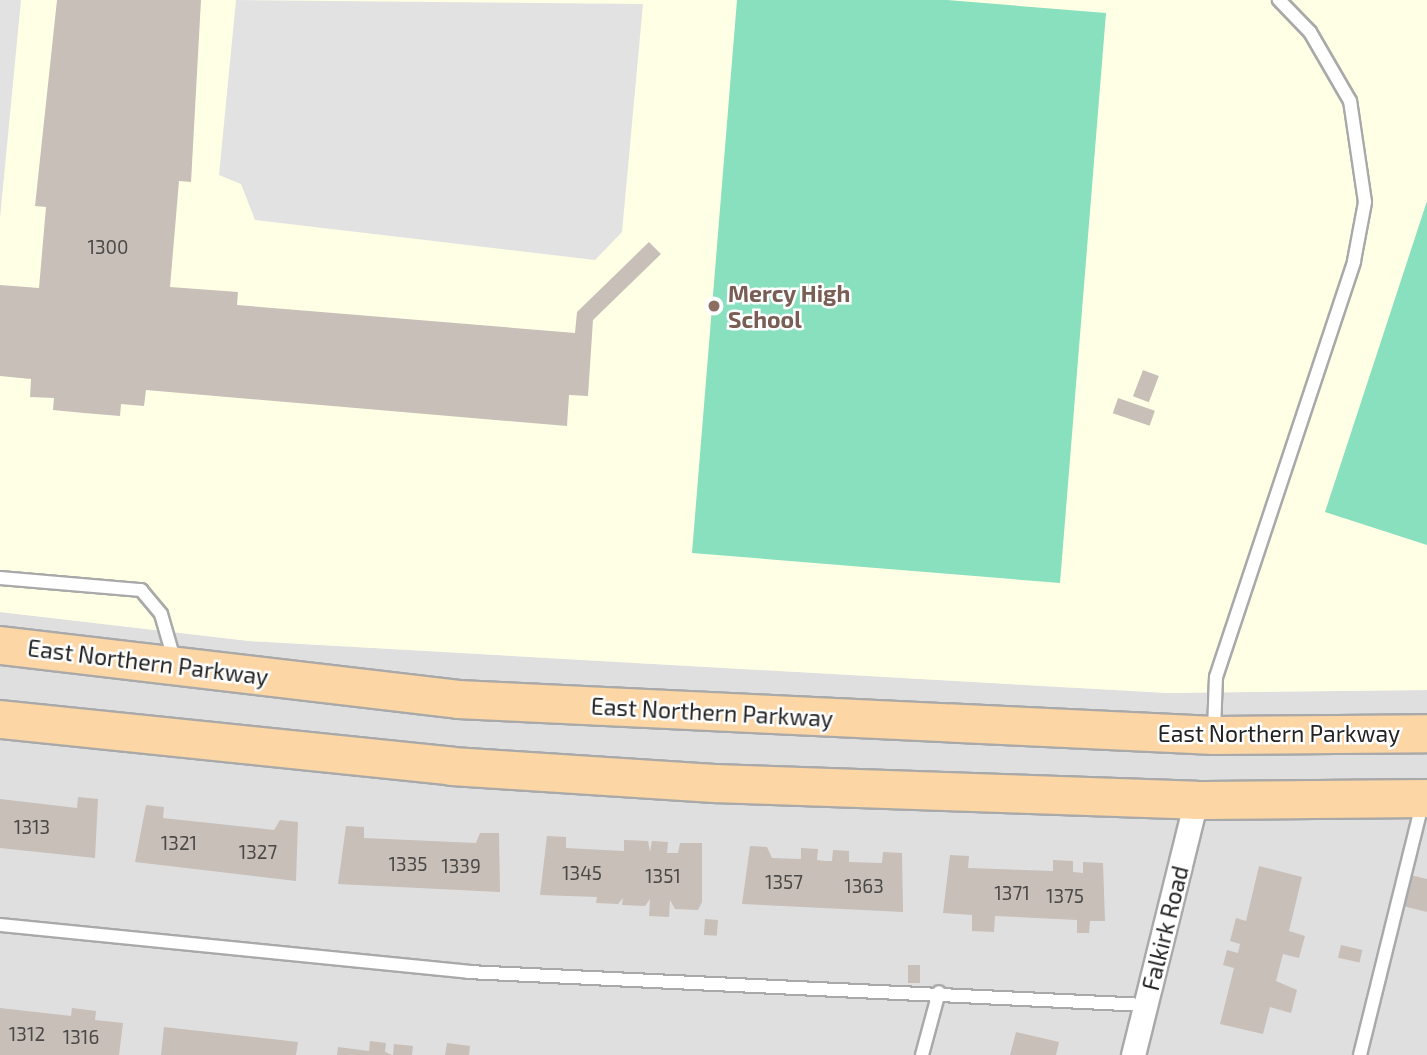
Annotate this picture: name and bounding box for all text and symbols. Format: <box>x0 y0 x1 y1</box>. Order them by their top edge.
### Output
house number: 1300 <box>87 236 129 258</box>
place label: Mercy High School <box>728 279 851 333</box>
marker: Mercy High School <box>706 298 722 314</box>
street label: East Northern Parkway <box>26 634 270 690</box>
street label: East Northern Parkway <box>590 692 834 732</box>
street label: East Northern Parkway <box>1158 719 1400 747</box>
house number: 1313 <box>14 816 50 838</box>
house number: 1321 <box>161 832 197 854</box>
house number: 1327 <box>239 841 277 863</box>
house number: 1335 <box>389 853 427 875</box>
house number: 1339 <box>441 855 481 877</box>
house number: 1345 <box>562 862 602 884</box>
street label: Falkirk Road <box>1136 863 1194 993</box>
house number: 1351 <box>645 865 681 887</box>
house number: 1357 <box>765 871 803 893</box>
house number: 1363 <box>844 875 884 897</box>
house number: 1371 <box>994 882 1030 904</box>
house number: 1375 <box>1046 885 1084 907</box>
house number: 1312 <box>9 1023 45 1045</box>
house number: 1316 <box>63 1026 99 1048</box>

